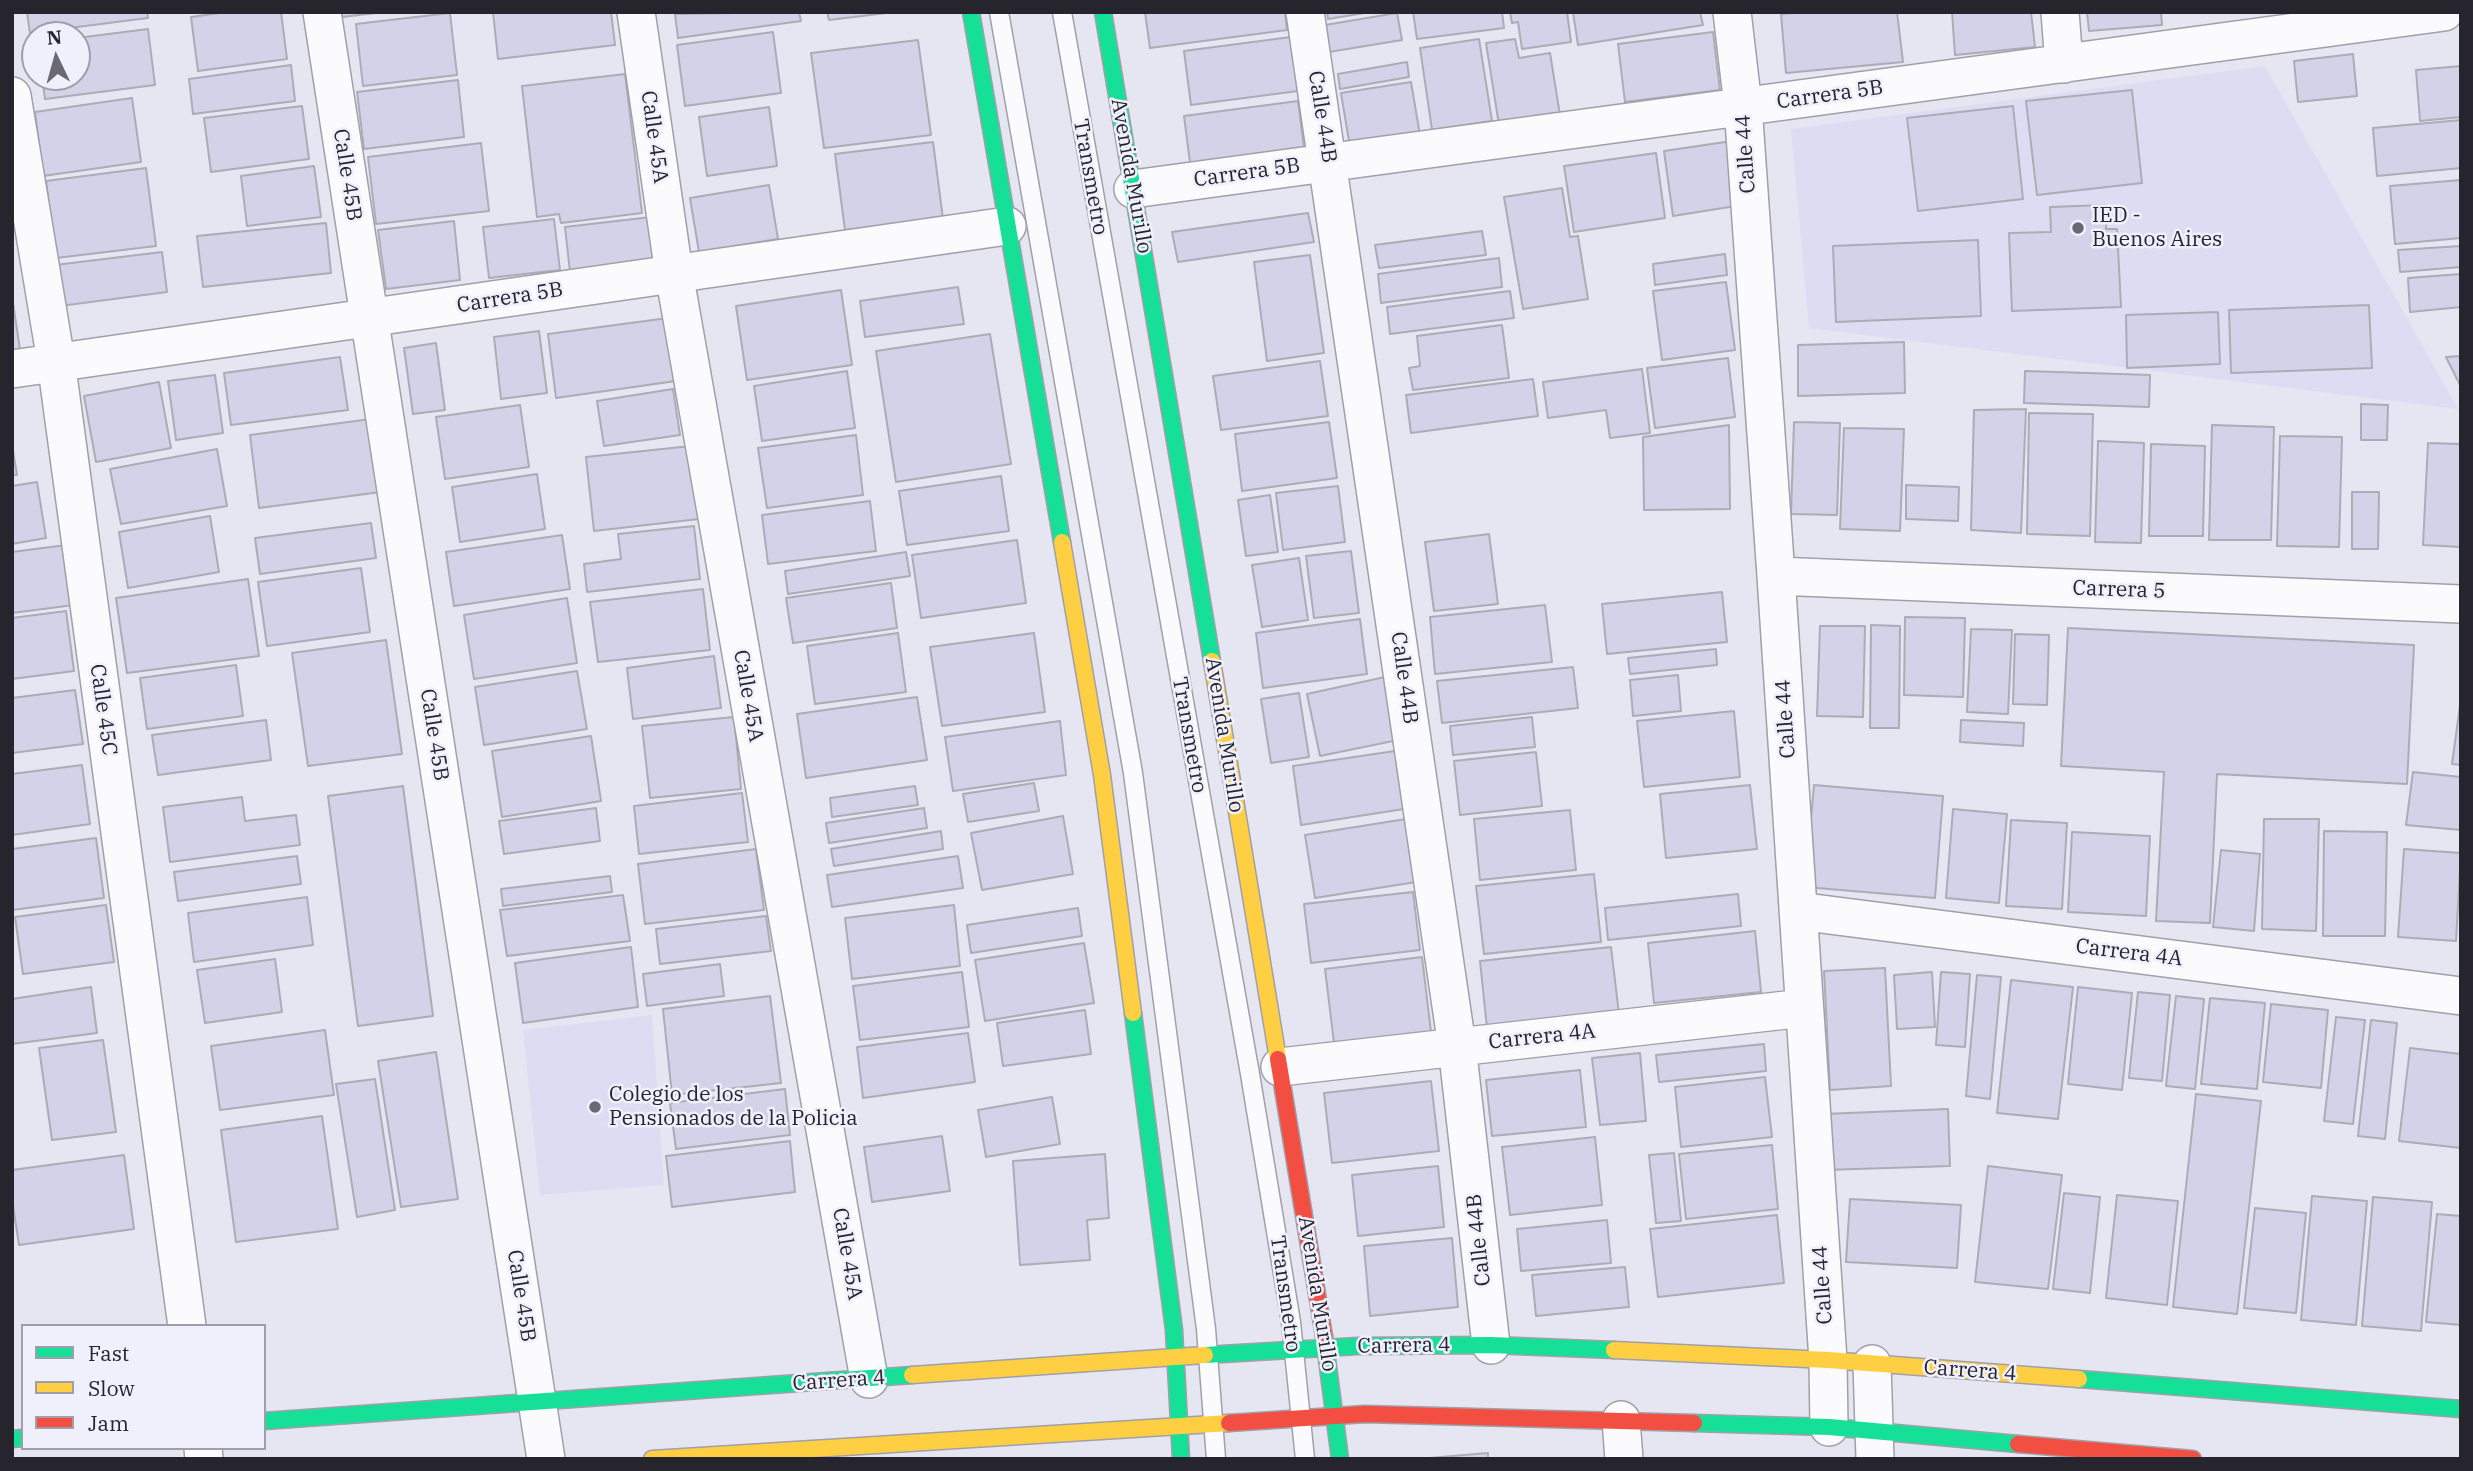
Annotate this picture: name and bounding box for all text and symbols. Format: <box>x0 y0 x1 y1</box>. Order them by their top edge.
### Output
north arrow <box>21 21 91 91</box>
text: N <box>46 24 63 50</box>
street label: Calle 44B <box>1302 69 1342 165</box>
street label: Carrera 5B <box>1775 75 1885 115</box>
street label: Calle 45A <box>635 89 673 185</box>
street label: Avenida Murillo <box>1105 97 1157 255</box>
street label: Calle 44 <box>1731 114 1761 194</box>
street label: Transmetro <box>1067 117 1113 237</box>
street label: Calle 45B <box>327 127 367 223</box>
street label: Carrera 5B <box>1192 153 1302 193</box>
place label: IED - Buenos Aires <box>2092 203 2222 253</box>
marker: IED - Buenos Aires <box>2070 220 2086 236</box>
street label: Carrera 5B <box>455 277 565 319</box>
street label: Carrera 5 <box>2072 576 2166 604</box>
street label: Calle 44B <box>1385 630 1423 726</box>
street label: Calle 45A <box>727 648 769 744</box>
street label: Avenida Murillo <box>1199 656 1249 814</box>
street label: Calle 45C <box>84 662 122 758</box>
street label: Transmetro <box>1166 675 1212 795</box>
street label: Calle 44 <box>1771 679 1801 759</box>
street label: Calle 45B <box>414 687 454 783</box>
street label: Carrera 4A <box>2074 934 2184 972</box>
street label: Carrera 4A <box>1487 1019 1597 1055</box>
place label: Colegio de los Pensionados de la Policia <box>609 1082 858 1132</box>
marker: Colegio de los Pensionados de la Policia <box>587 1099 603 1115</box>
street label: Calle 44B <box>1462 1192 1496 1288</box>
street label: Calle 45A <box>826 1206 868 1302</box>
street label: Avenida Murillo <box>1292 1215 1342 1373</box>
street label: Transmetro <box>1264 1234 1306 1354</box>
street label: Calle 44 <box>1808 1245 1838 1325</box>
street label: Calle 45B <box>501 1248 541 1344</box>
legend <box>21 1324 266 1450</box>
street label: Carrera 4 <box>1357 1333 1451 1359</box>
text: Fast <box>88 1339 129 1367</box>
street label: Carrera 4 <box>1923 1355 2017 1387</box>
street label: Carrera 4 <box>792 1365 886 1397</box>
text: Slow <box>88 1374 135 1402</box>
text: Jam <box>88 1409 129 1437</box>

